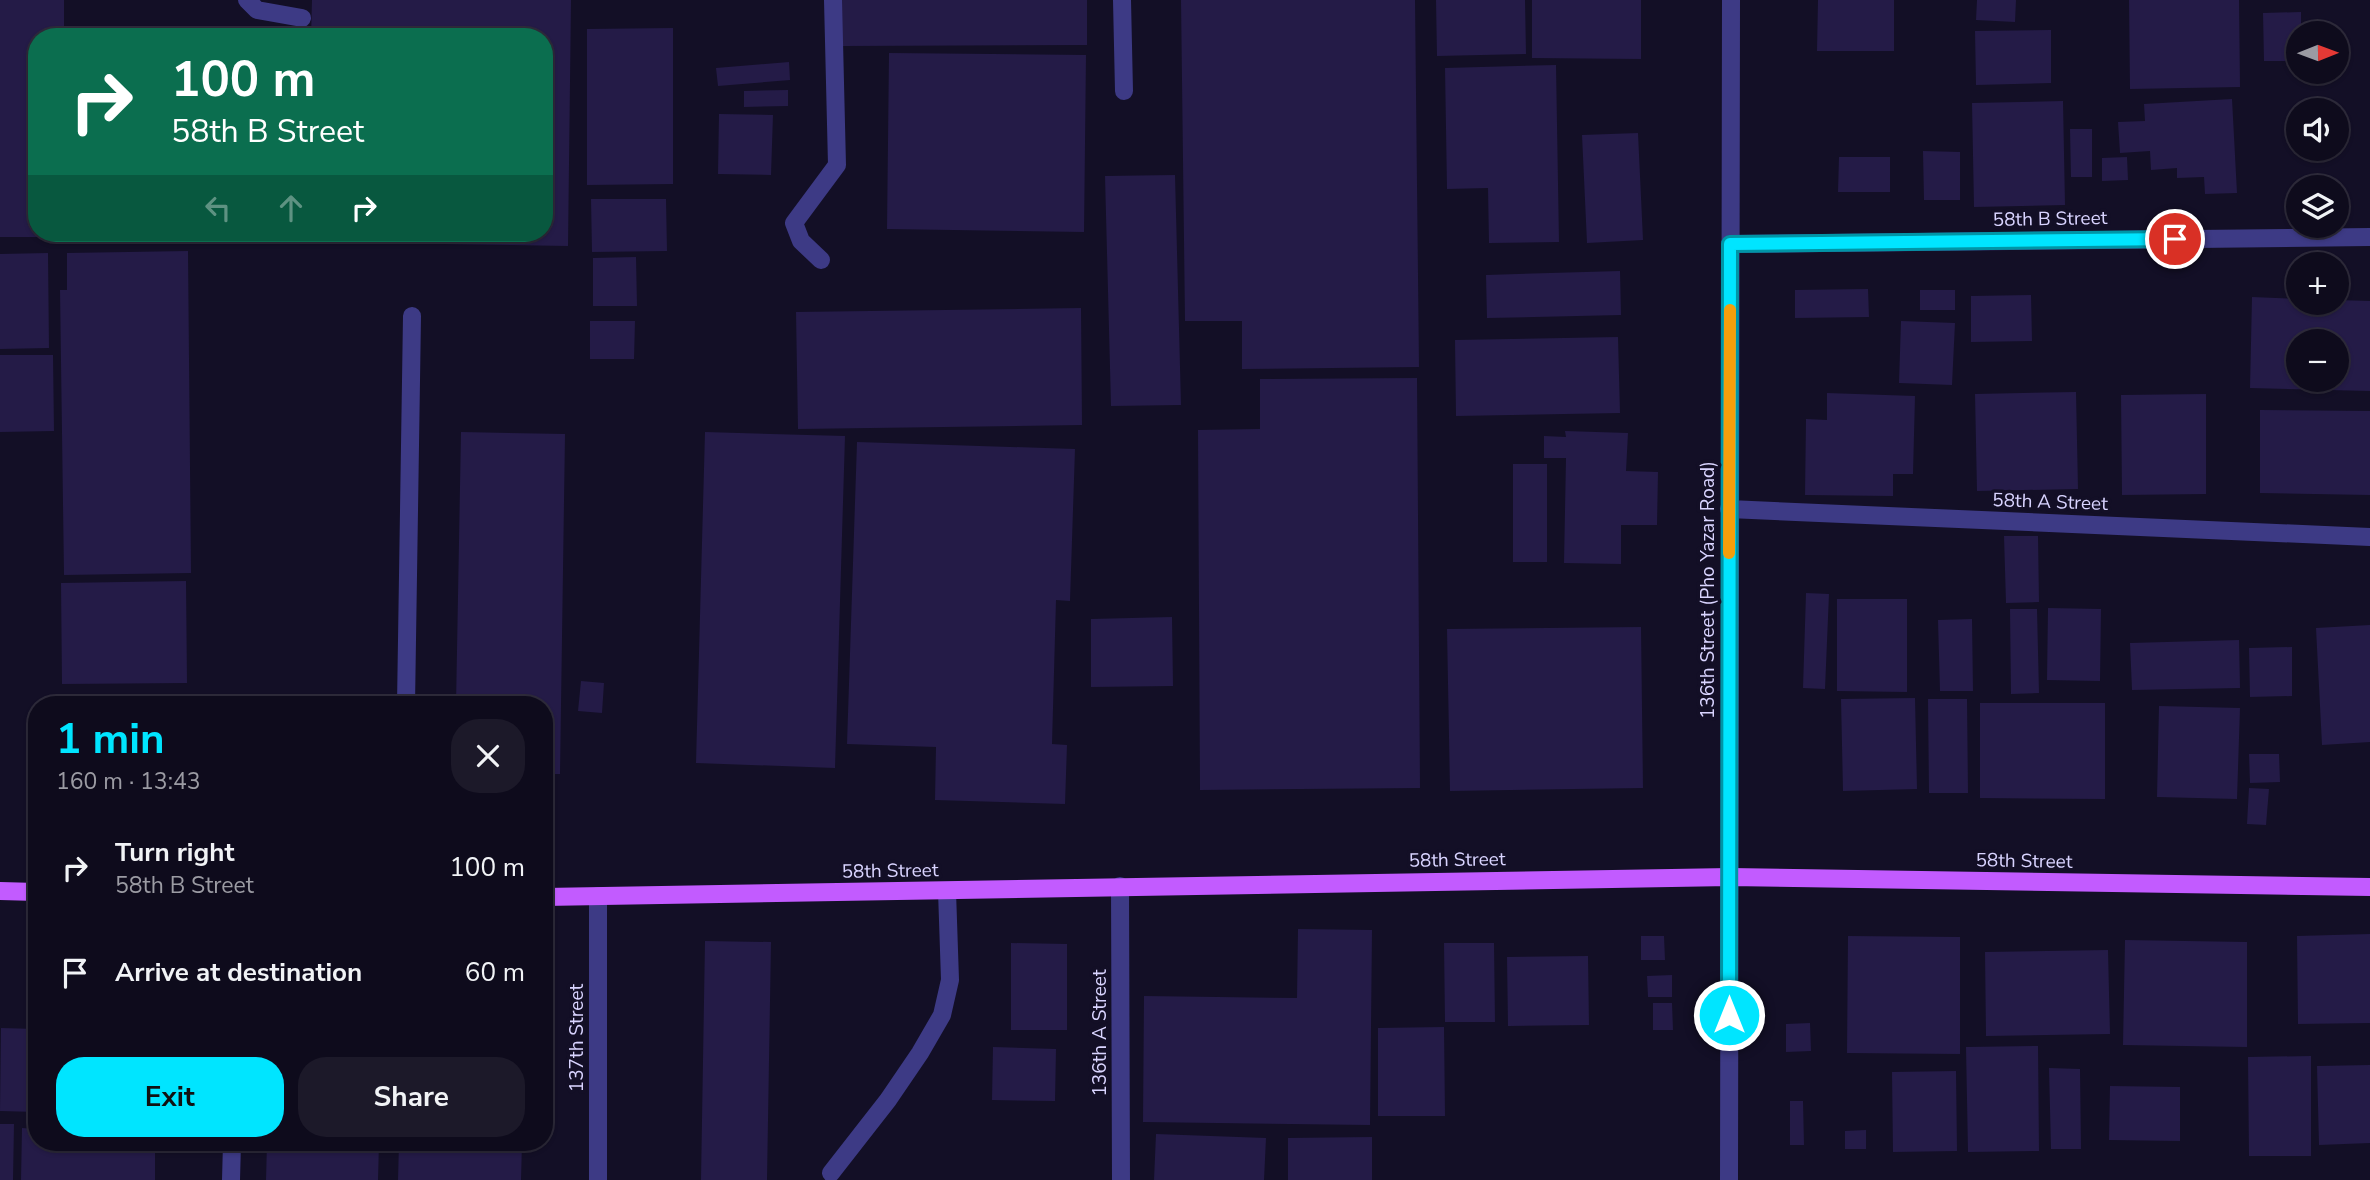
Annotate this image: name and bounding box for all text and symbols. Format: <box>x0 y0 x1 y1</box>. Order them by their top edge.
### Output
north arrow <box>2286 21 2348 84</box>
map controls <box>2286 21 2349 392</box>
text: 100 m <box>171 46 315 113</box>
icon: right <box>56 56 147 147</box>
button: sound <box>2286 98 2349 161</box>
text: 58th B Street <box>171 110 364 153</box>
button: layers <box>2286 175 2349 238</box>
icon: left <box>199 189 237 227</box>
icon: ahead <box>272 189 310 227</box>
icon: right <box>345 189 383 227</box>
street label: 58th B Street <box>1992 205 2108 233</box>
pin <box>2145 209 2205 269</box>
icon: arrive <box>2156 220 2194 258</box>
button: + <box>2286 252 2349 315</box>
button: − <box>2286 329 2349 392</box>
street label: 136th Street (Pho Yazar Road) <box>1695 461 1721 719</box>
street label: 58th A Street <box>1992 487 2109 517</box>
text: 1 min <box>56 711 165 768</box>
button: close <box>451 719 525 793</box>
text: 160 m · 13:43 <box>56 766 201 797</box>
text: Turn right <box>115 835 234 870</box>
street label: 58th Street <box>1408 846 1506 874</box>
street label: 58th Street <box>1975 847 2073 875</box>
icon: right <box>56 849 94 887</box>
text: 100 m <box>449 850 525 885</box>
street label: 58th Street <box>841 857 939 885</box>
text: 58th B Street <box>115 870 254 901</box>
icon: arrive <box>56 954 94 992</box>
text: Arrive at destination <box>115 955 362 990</box>
text: 60 m <box>465 955 525 990</box>
street label: 136th A Street <box>1087 969 1113 1097</box>
position arrow <box>1692 978 1766 1052</box>
street label: 137th Street <box>564 983 590 1092</box>
button: Exit <box>56 1057 284 1137</box>
button: Share <box>298 1057 525 1137</box>

